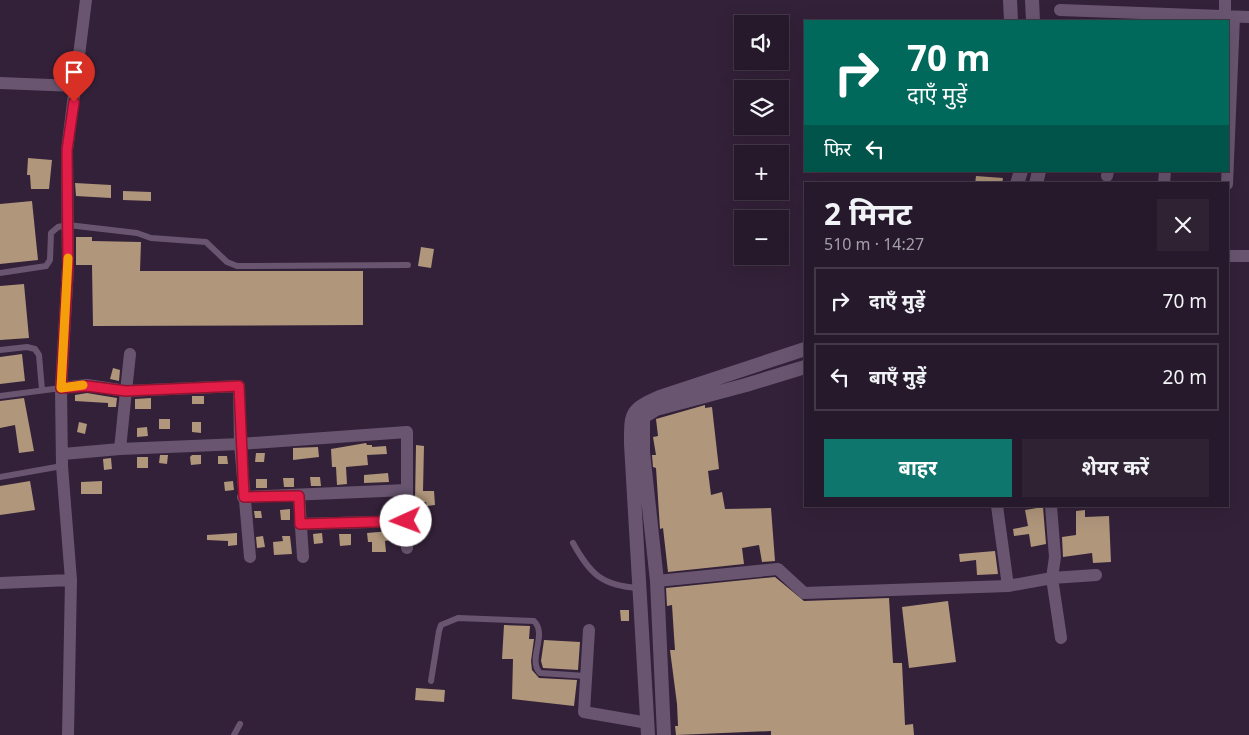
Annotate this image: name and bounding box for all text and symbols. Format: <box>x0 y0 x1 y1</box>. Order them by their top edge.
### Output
map controls <box>734 15 789 265</box>
button: sound <box>734 15 789 70</box>
text: 70 m <box>907 34 990 81</box>
icon: right <box>824 40 889 105</box>
pin <box>53 51 95 102</box>
icon: arrive <box>60 58 88 86</box>
text: दाएँ मुड़ें <box>907 79 967 109</box>
button: layers <box>734 80 789 135</box>
icon: left <box>861 135 889 163</box>
text: फिर <box>824 136 851 162</box>
button: + <box>734 145 789 200</box>
text: 2 मिनट <box>824 193 912 234</box>
button: close <box>1157 199 1209 251</box>
button: − <box>734 210 789 265</box>
text: 510 m · 14:27 <box>824 233 924 255</box>
icon: right <box>826 287 854 315</box>
text: दाएँ मुड़ें <box>869 288 925 314</box>
text: 70 m <box>1163 288 1207 314</box>
icon: left <box>826 363 854 391</box>
text: बाएँ मुड़ें <box>869 364 926 390</box>
text: 20 m <box>1163 364 1207 390</box>
button: बाहर <box>824 439 1012 497</box>
button: शेयर करें <box>1022 439 1209 497</box>
position arrow <box>379 494 431 546</box>

